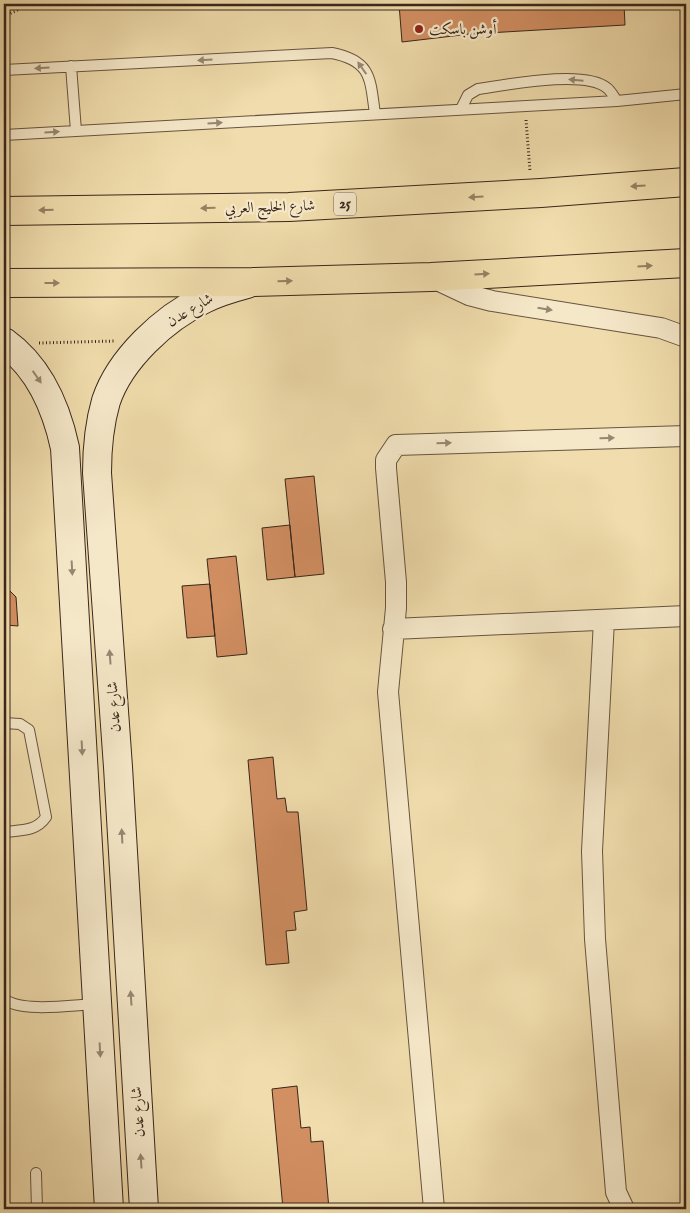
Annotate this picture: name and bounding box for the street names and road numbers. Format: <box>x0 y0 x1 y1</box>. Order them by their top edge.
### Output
road number: 25 <box>334 192 356 215</box>
street label: شارع الخليج العربي <box>225 196 316 222</box>
street label: شارع عدن <box>163 289 218 334</box>
street label: شارع عدن <box>103 681 128 733</box>
street label: شارع عدن <box>127 1086 152 1138</box>

